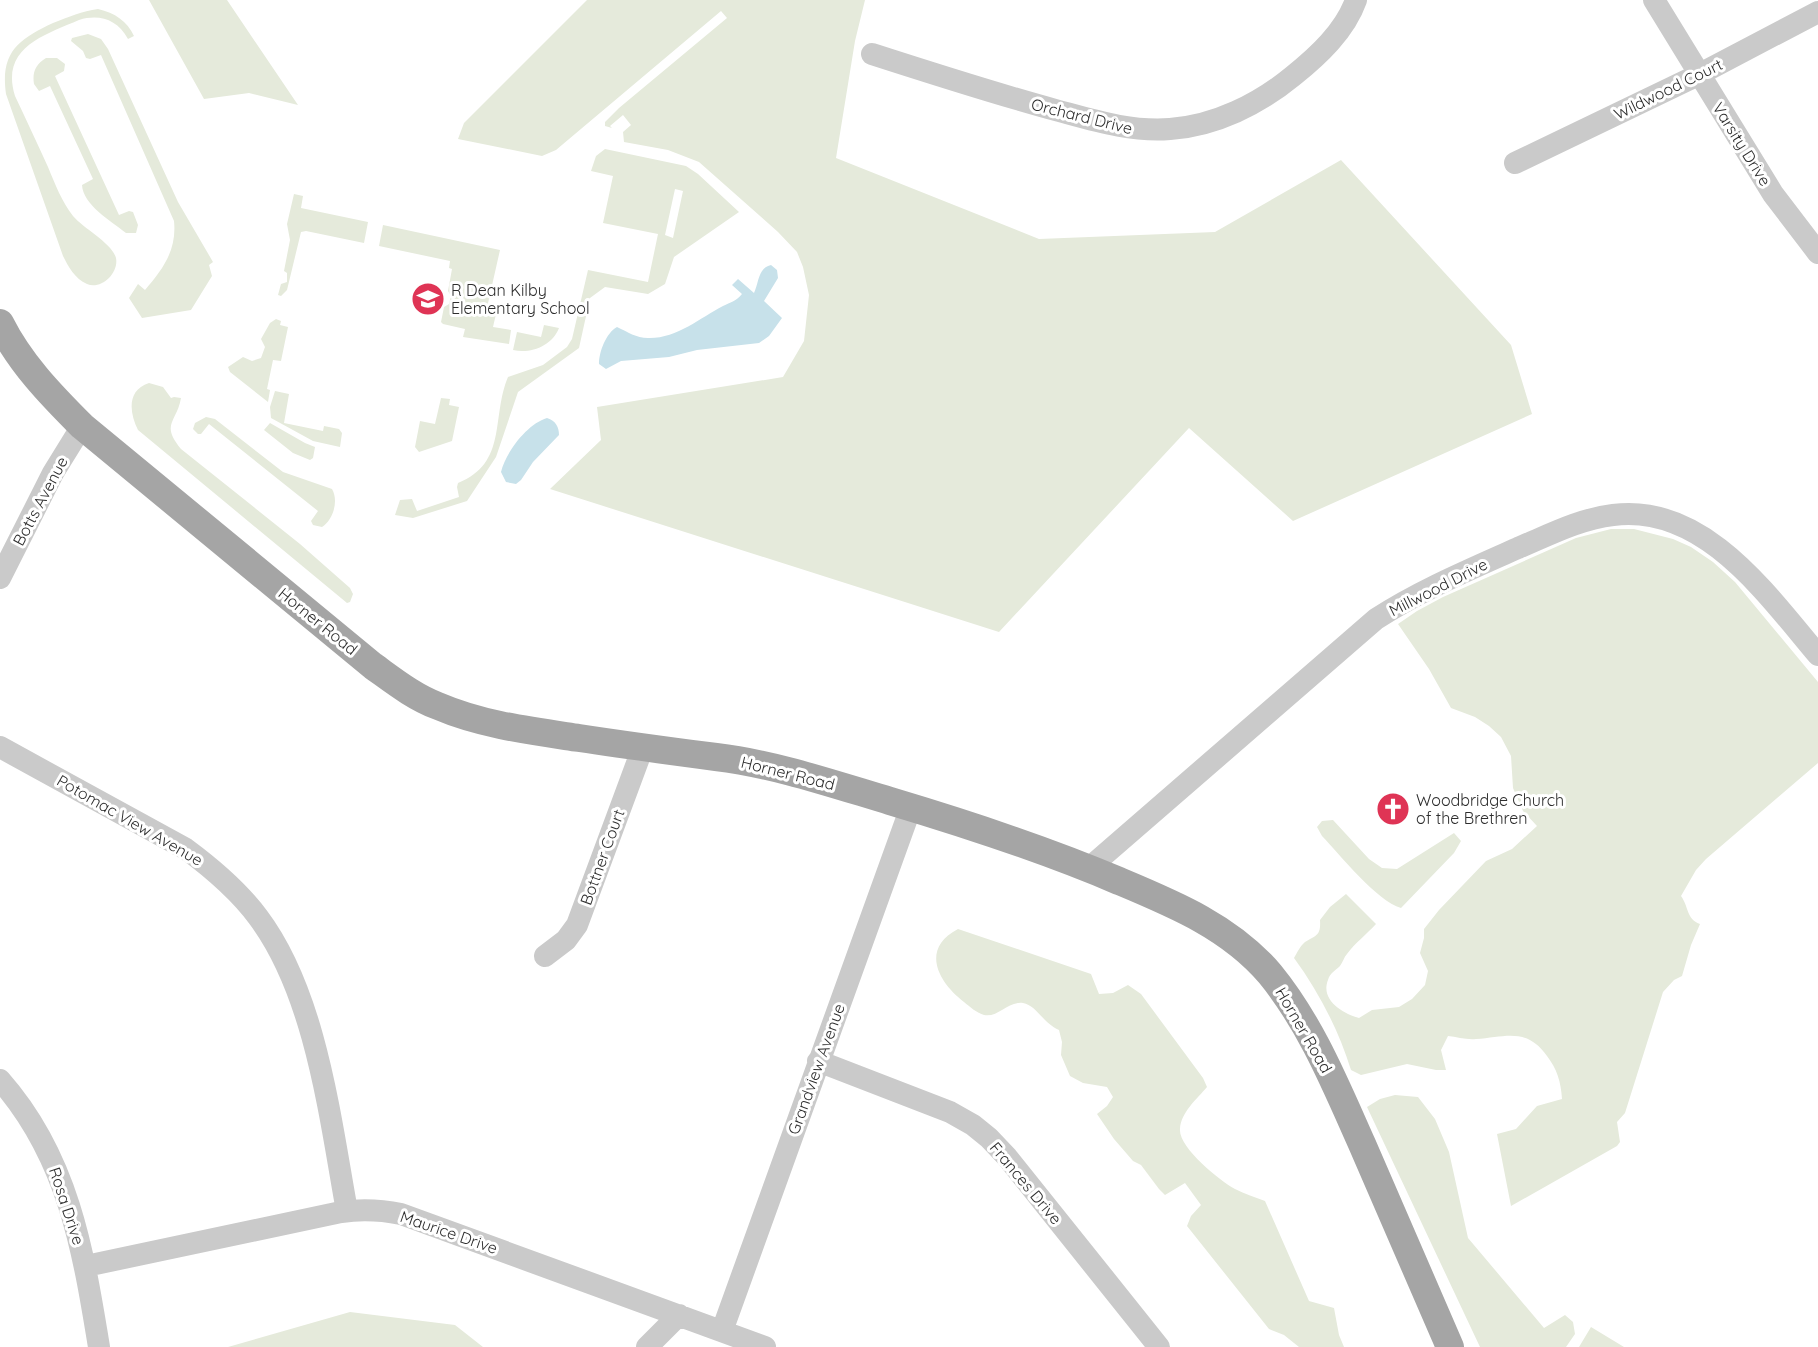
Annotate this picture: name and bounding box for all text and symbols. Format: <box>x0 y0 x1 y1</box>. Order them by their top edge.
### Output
street label: Wildwood Court <box>1610 54 1726 124</box>
street label: Orchard Drive <box>1029 94 1135 138</box>
street label: Varsity Drive <box>1708 99 1776 189</box>
place label: R Dean Kilby Elementary School <box>451 280 590 318</box>
school or university icon: R Dean Kilby Elementary School <box>410 281 446 317</box>
street label: Botts Avenue <box>8 453 72 549</box>
street label: Millwood Drive <box>1385 554 1491 620</box>
street label: Horner Road <box>274 583 362 659</box>
street label: Horner Road <box>739 752 837 794</box>
street label: Potomac View Avenue <box>53 770 207 870</box>
place label: Woodbridge Church of the Brethren <box>1416 790 1564 828</box>
church icon: Woodbridge Church of the Brethren <box>1375 791 1411 827</box>
street label: Bottner Court <box>575 806 629 908</box>
street label: Horner Road <box>1271 983 1337 1077</box>
street label: Grandview Avenue <box>783 1001 849 1137</box>
street label: Frances Drive <box>986 1138 1066 1228</box>
street label: Rosa Drive <box>45 1165 89 1247</box>
street label: Maurice Drive <box>398 1206 500 1258</box>

